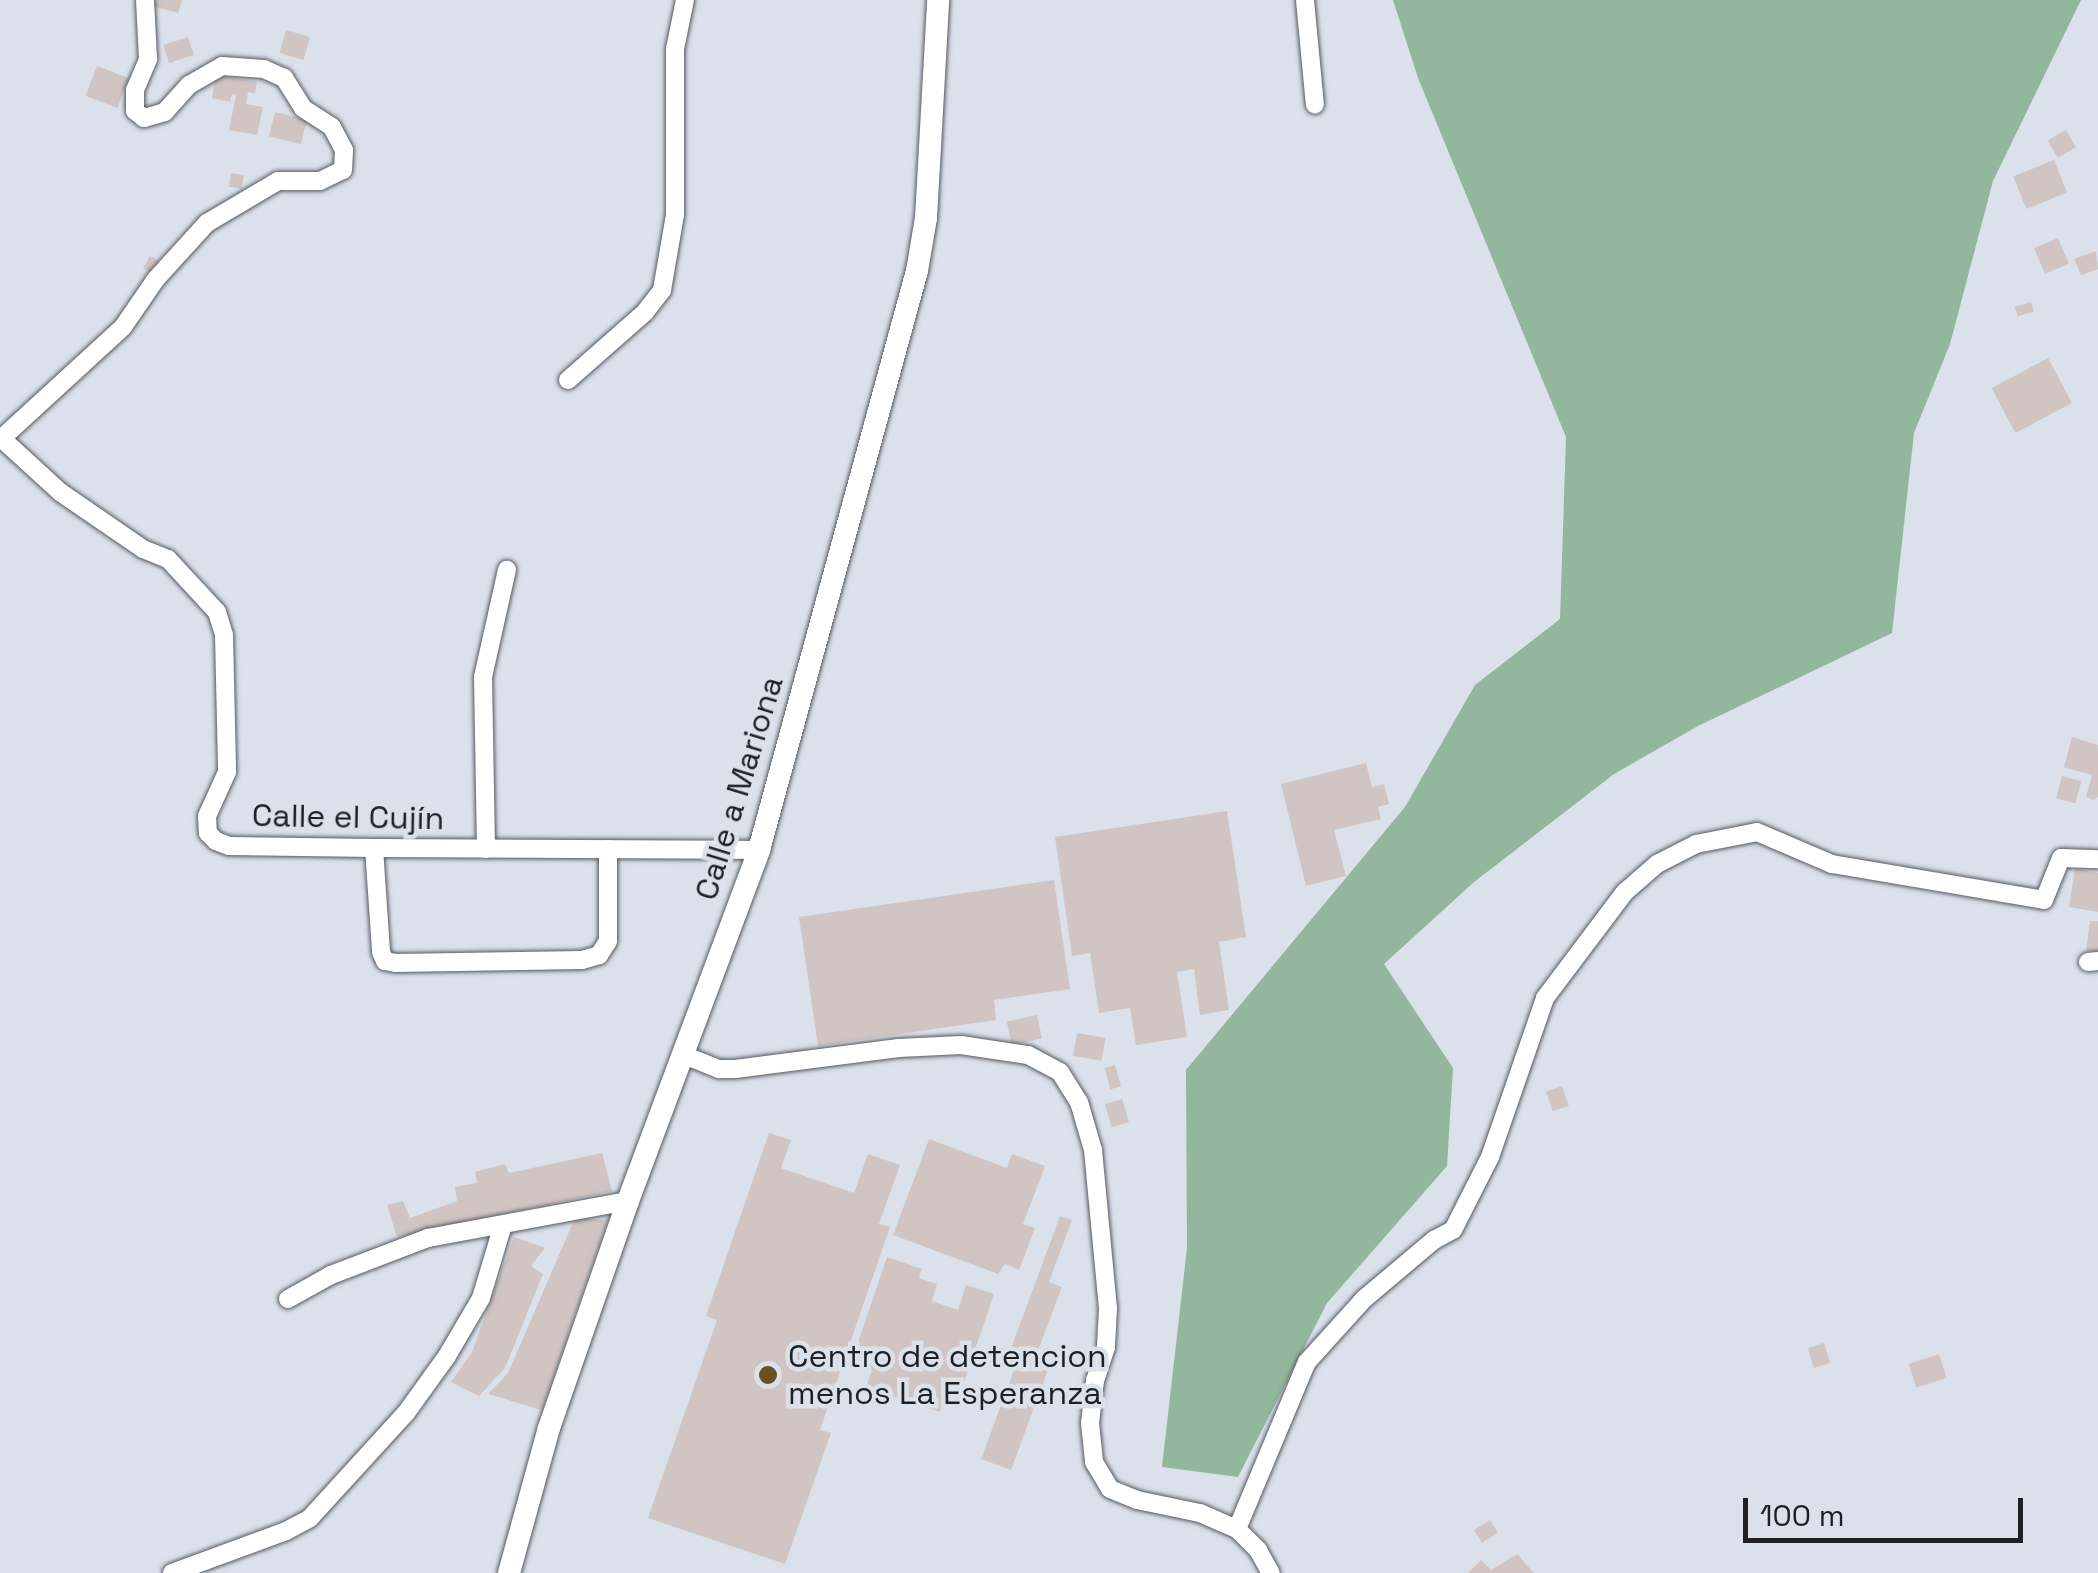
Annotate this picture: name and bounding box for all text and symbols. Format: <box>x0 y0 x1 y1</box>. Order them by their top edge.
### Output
street label: Calle a Mariona <box>687 671 791 905</box>
street label: Calle el Cujín <box>252 796 444 838</box>
place label: Centro de detencion menos La Esperanza <box>788 1338 1107 1413</box>
marker: Centro de detencion menos La Esperanza <box>757 1364 779 1386</box>
scale bar <box>1748 1478 2028 1540</box>
text: 100 m <box>1760 1496 1845 1535</box>

